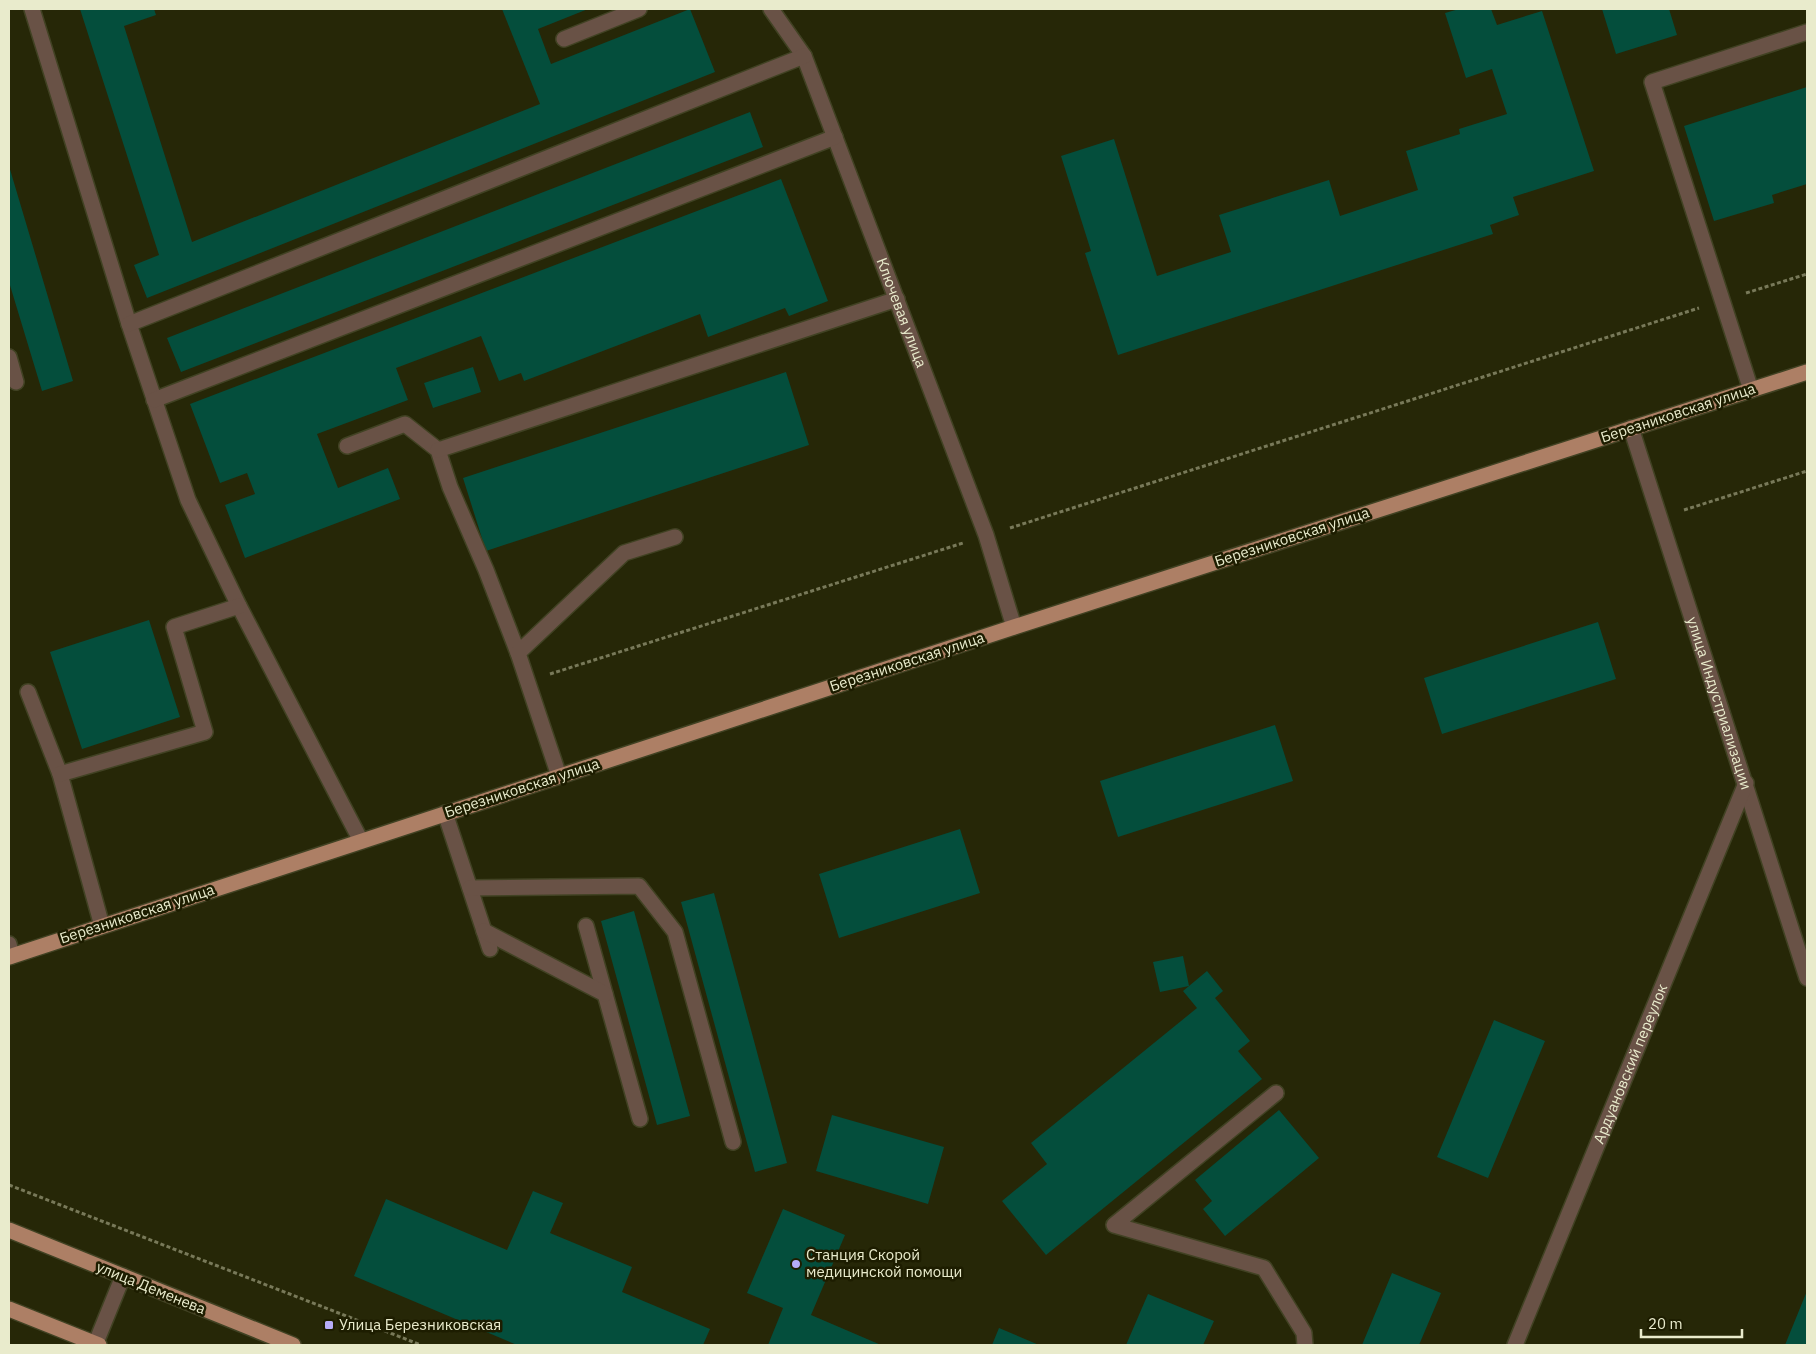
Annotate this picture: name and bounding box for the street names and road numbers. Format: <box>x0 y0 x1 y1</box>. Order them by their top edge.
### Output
street label: Ключевая улица <box>873 255 931 370</box>
street label: Березниковская улица <box>1598 379 1758 447</box>
street label: Березниковская улица <box>1212 503 1372 571</box>
street label: улица Индустриализации <box>1683 614 1756 792</box>
street label: Березниковская улица <box>827 628 987 696</box>
street label: Березниковская улица <box>442 754 602 822</box>
street label: Березниковская улица <box>57 880 217 948</box>
street label: Ардуановский переулок <box>1589 981 1671 1146</box>
street label: улица Деменева <box>94 1257 209 1318</box>

